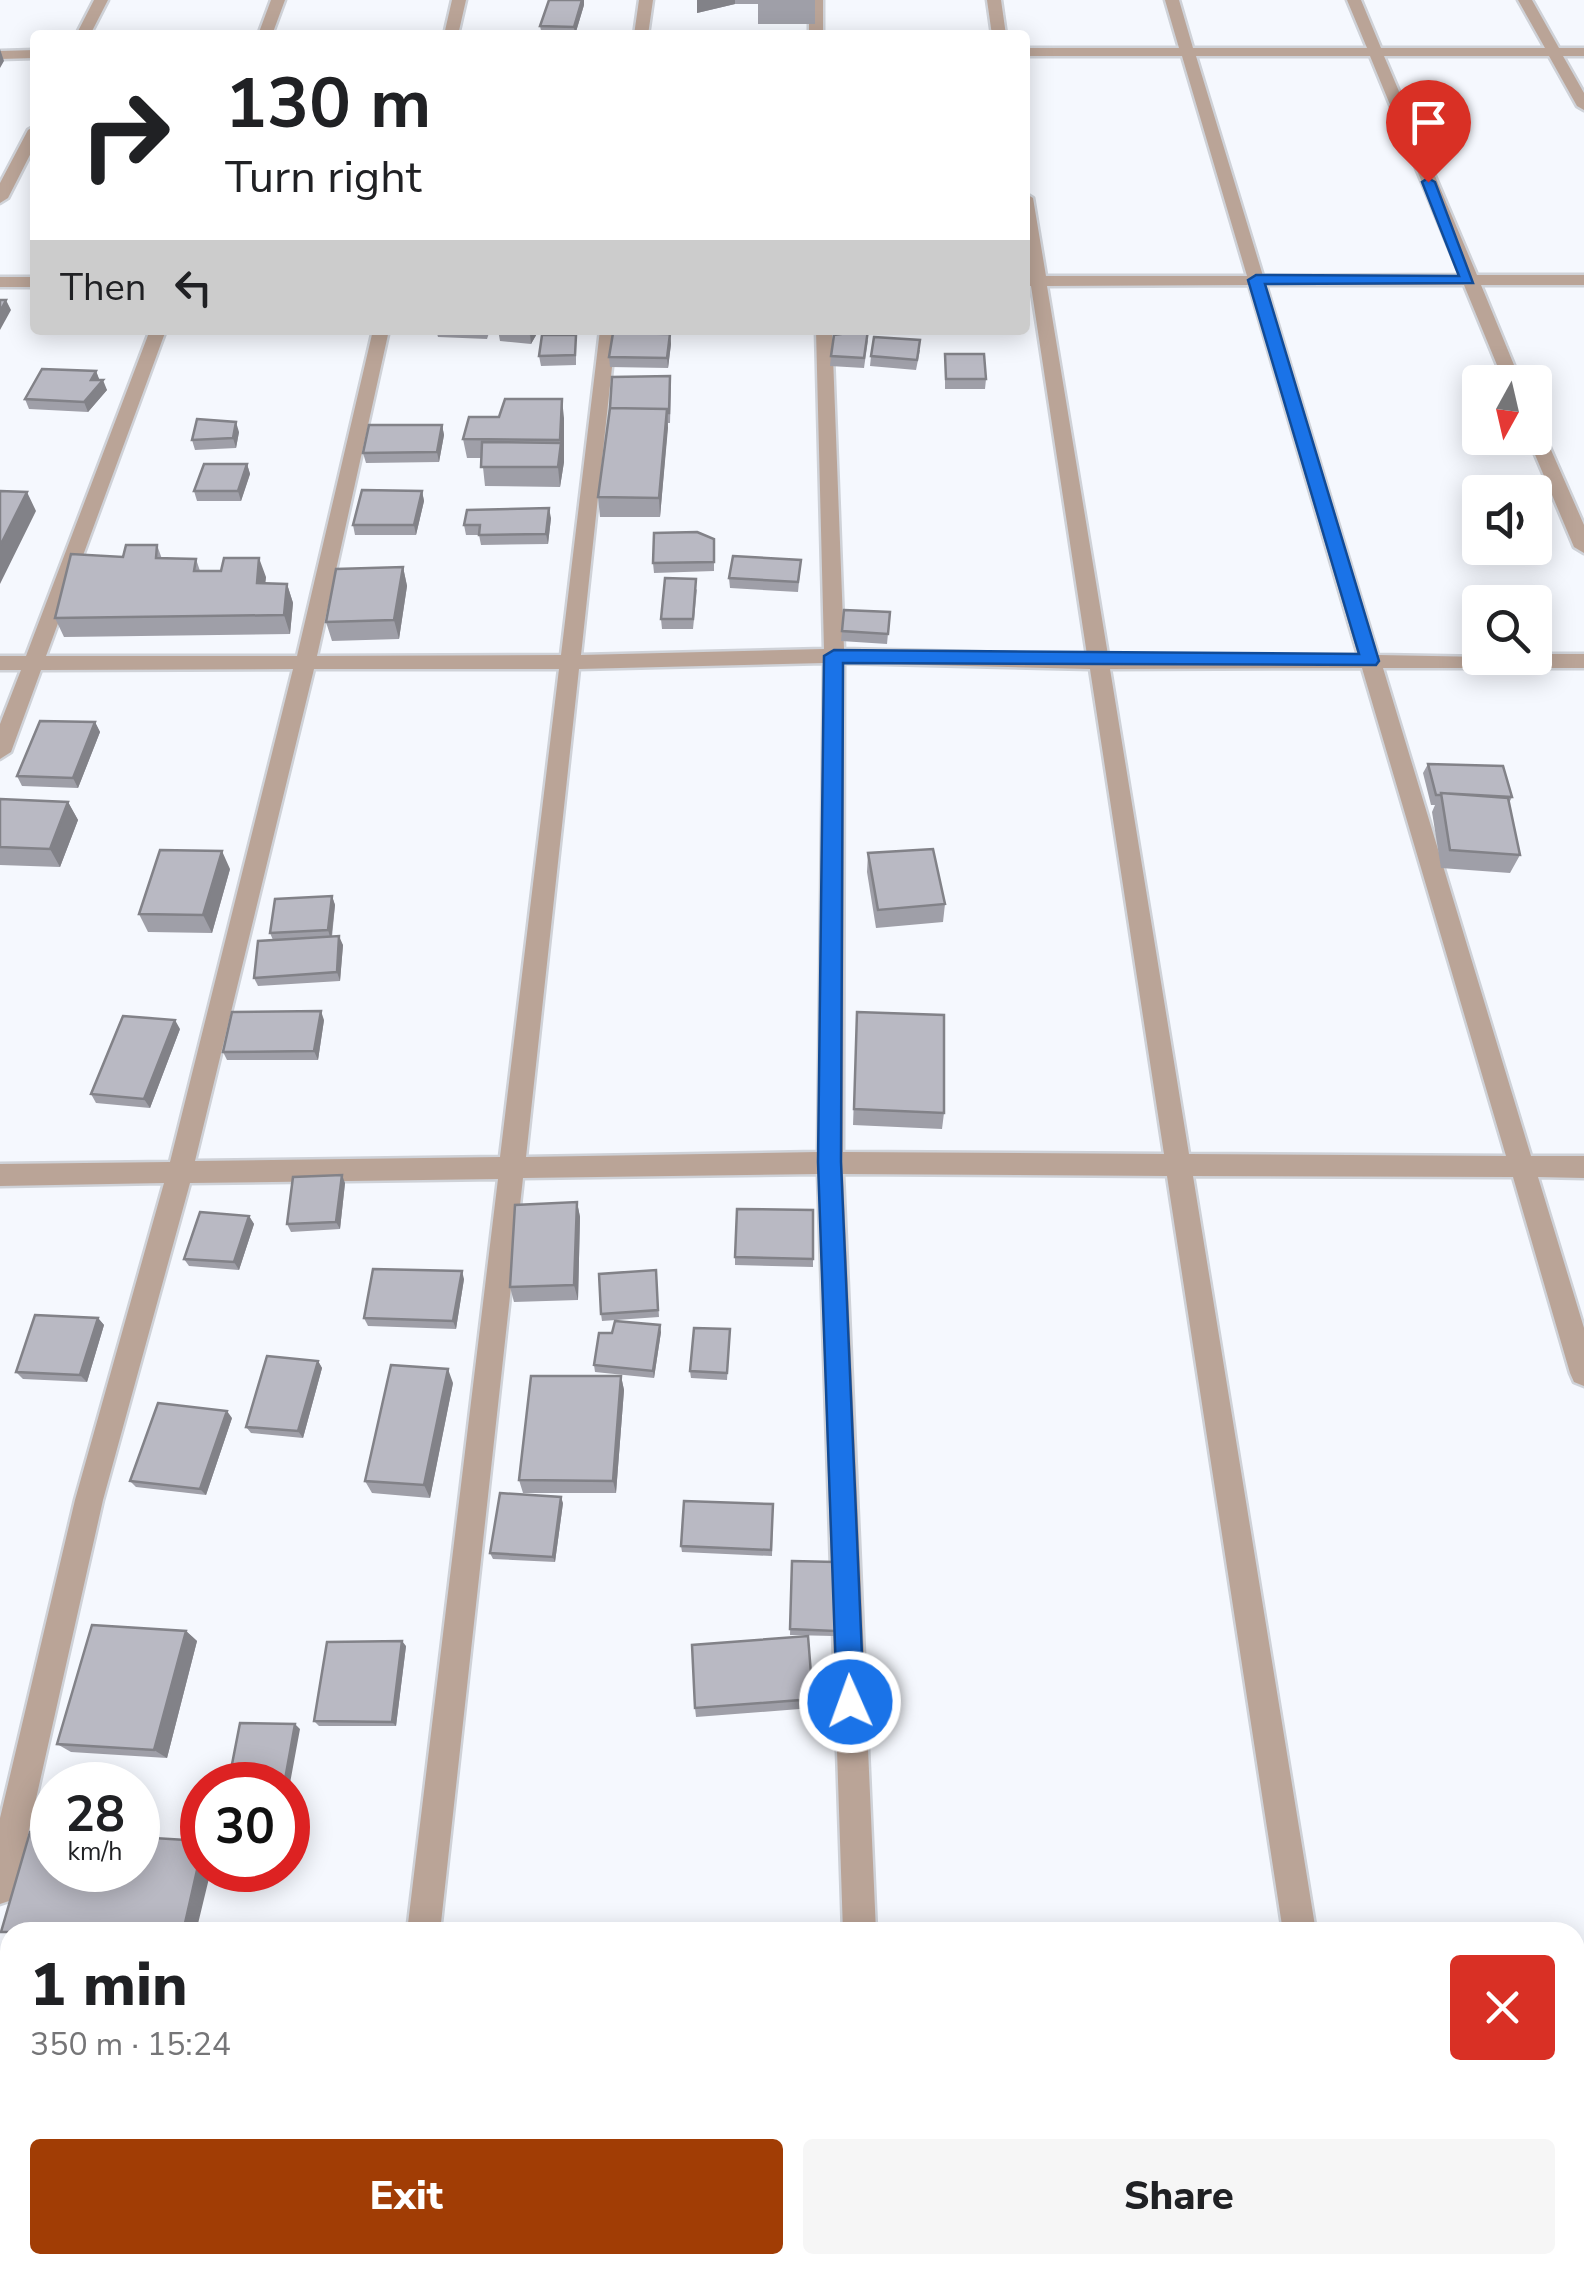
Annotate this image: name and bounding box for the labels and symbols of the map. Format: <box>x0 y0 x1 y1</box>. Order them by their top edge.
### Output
pin <box>1386 80 1471 183</box>
north arrow <box>1462 365 1552 455</box>
position arrow <box>798 1650 902 1754</box>
speed limit sign: 30 <box>180 1762 310 1892</box>

